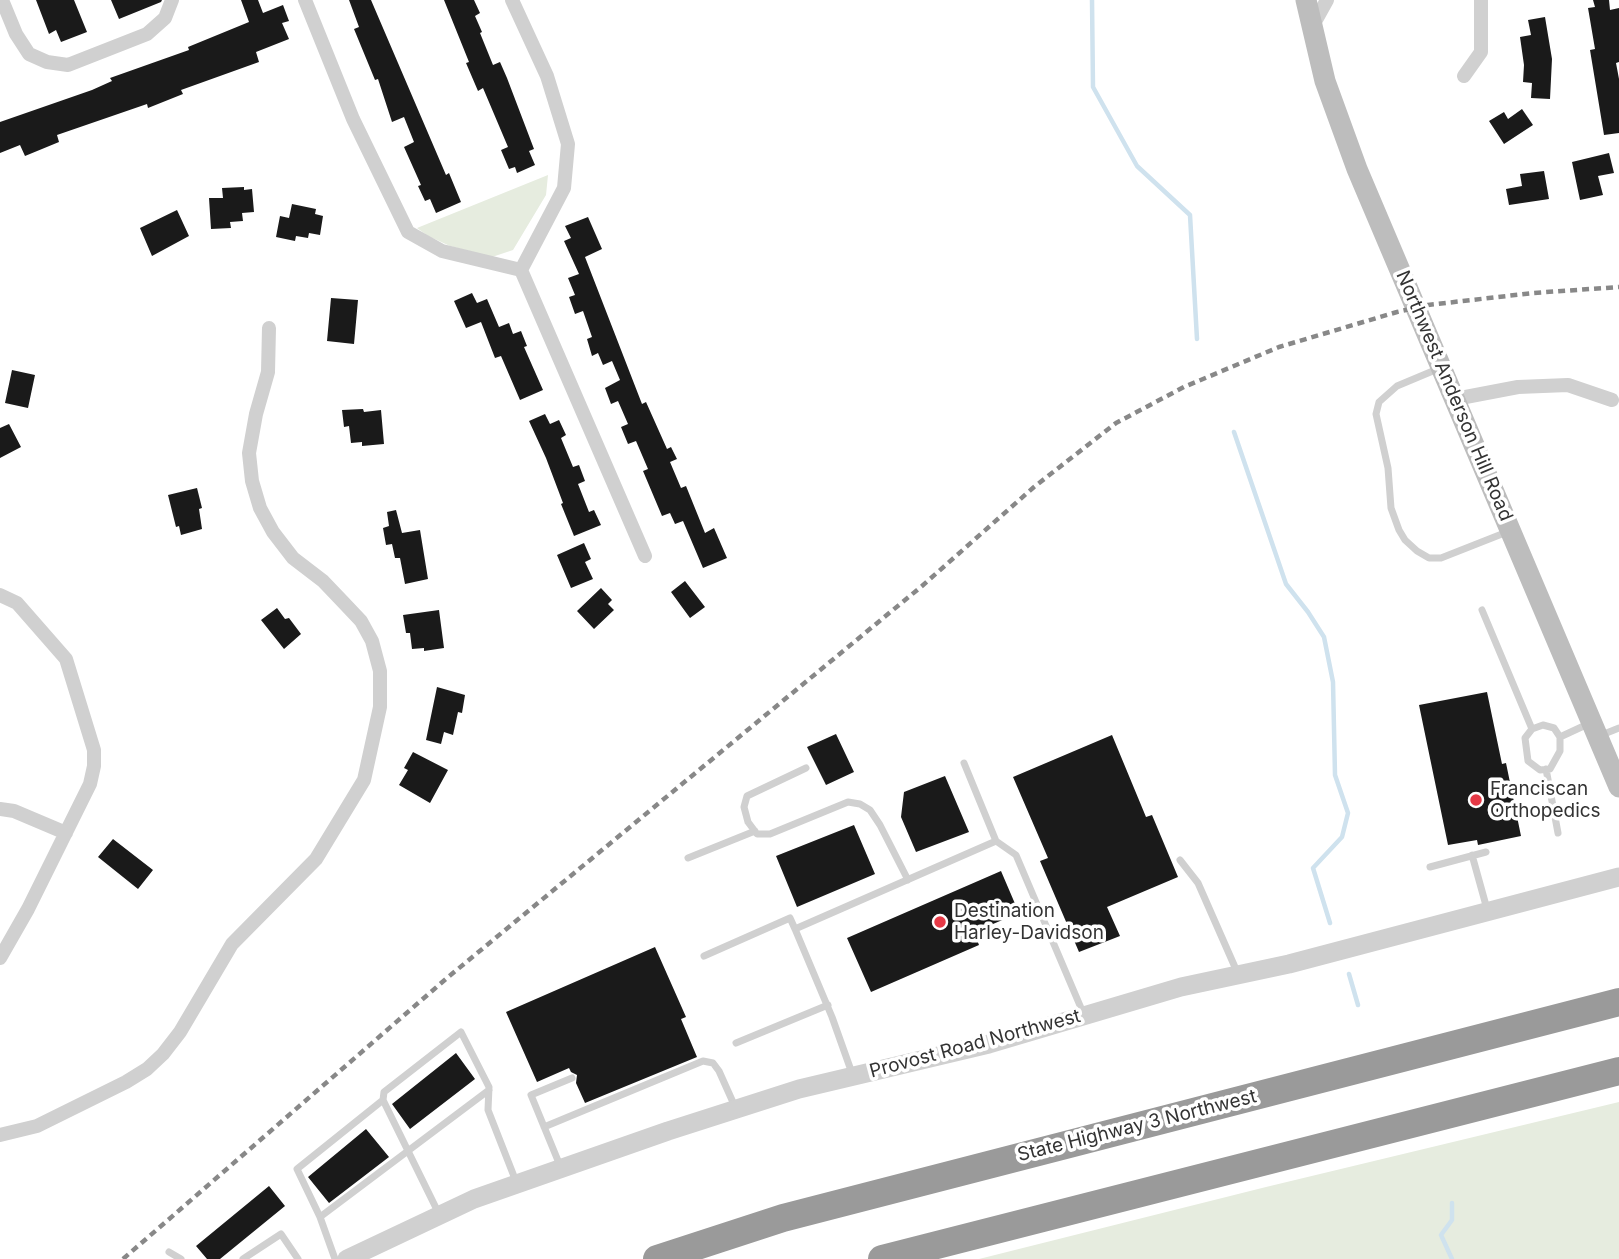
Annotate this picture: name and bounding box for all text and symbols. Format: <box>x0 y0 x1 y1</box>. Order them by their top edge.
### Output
street label: Northwest Anderson Hill Road <box>1391 267 1517 525</box>
place label: Franciscan Orthopedics <box>1490 778 1601 822</box>
marker: Franciscan Orthopedics <box>1468 792 1484 808</box>
place label: Destination Harley-Davidson <box>954 900 1104 944</box>
marker: Destination Harley-Davidson <box>932 914 948 930</box>
street label: Provost Road Northwest <box>867 1005 1083 1083</box>
street label: State Highway 3 Northwest <box>1015 1085 1259 1167</box>

